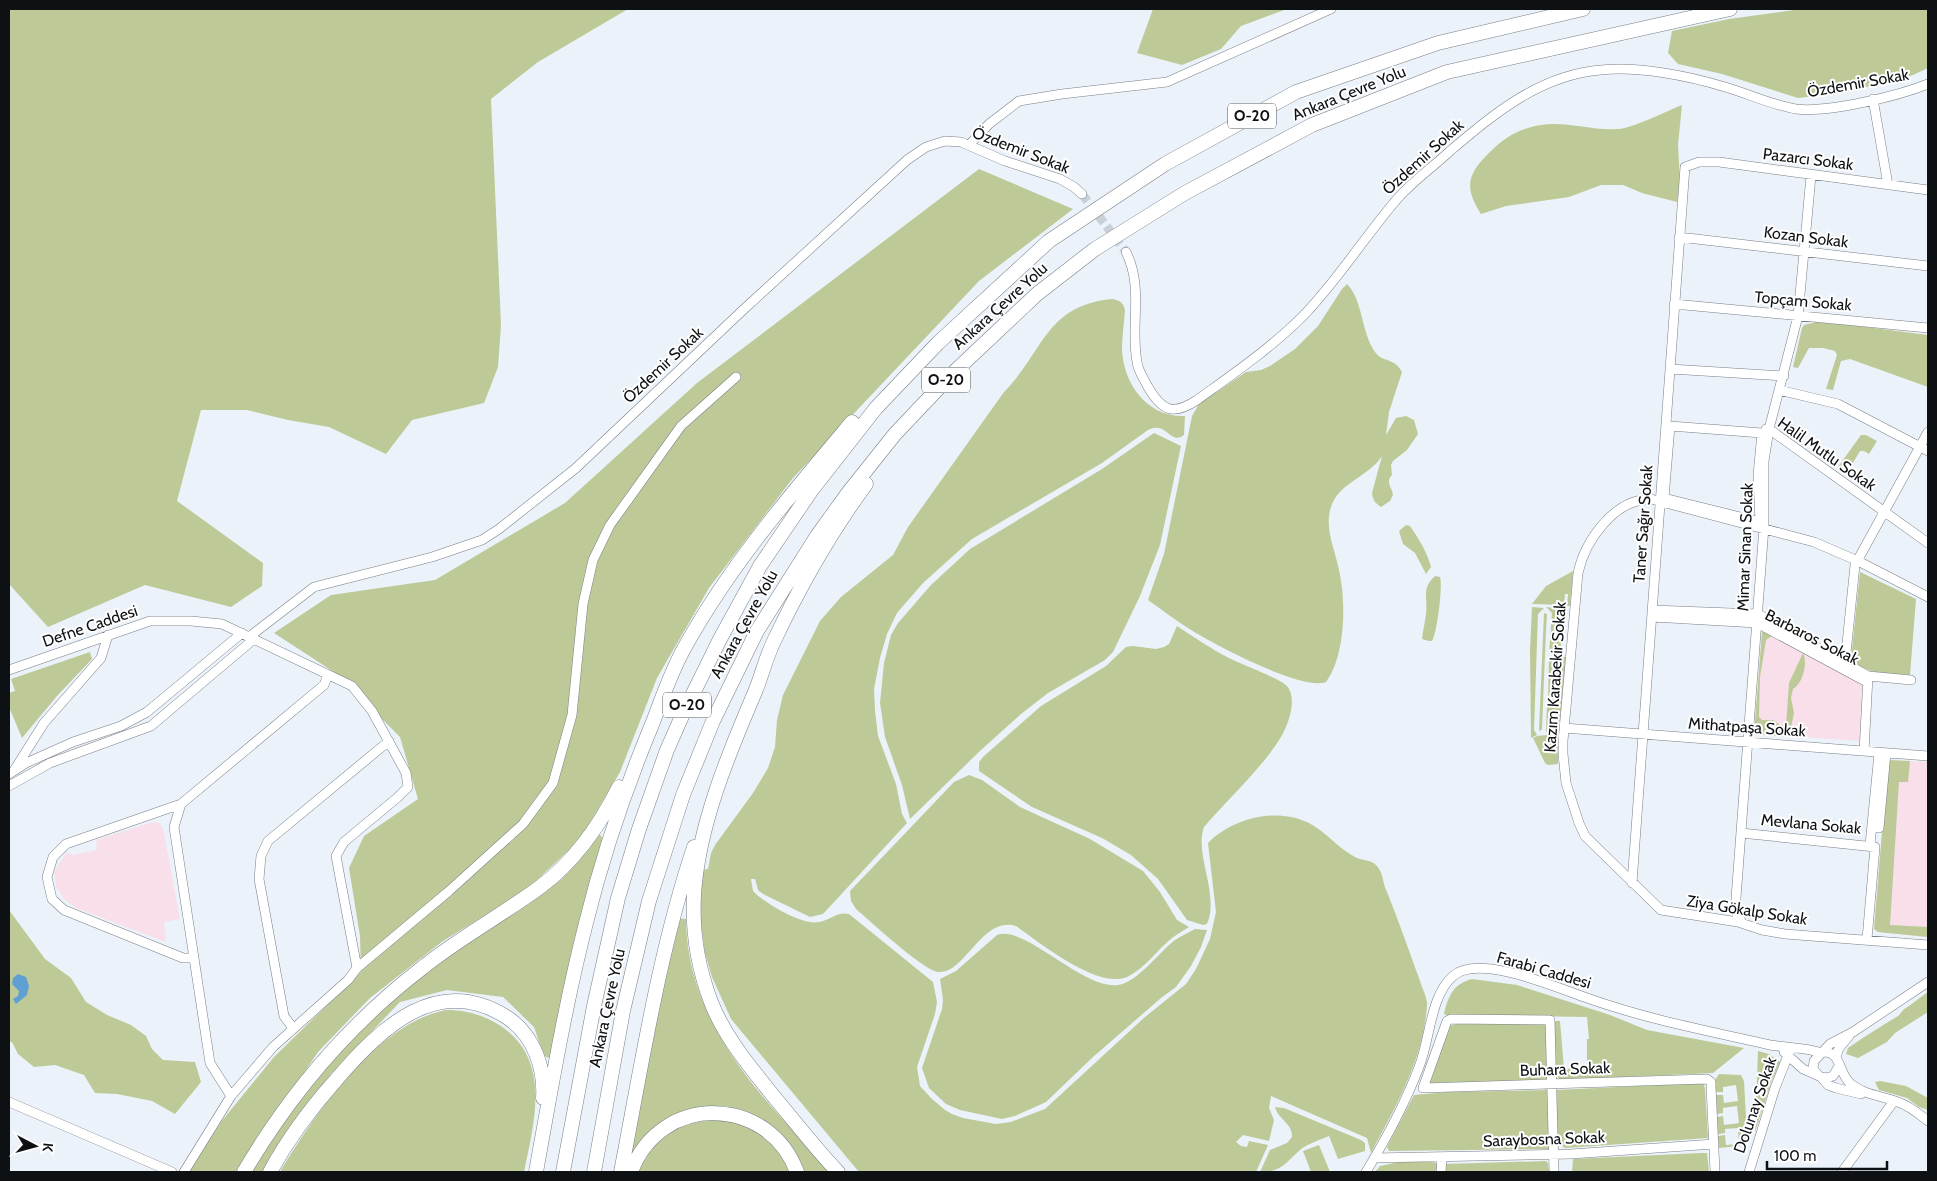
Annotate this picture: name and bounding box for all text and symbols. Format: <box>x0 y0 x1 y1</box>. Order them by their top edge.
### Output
street label: Ankara Çevre Yolu <box>1289 62 1409 124</box>
street label: Özdemir Sokak <box>1806 65 1911 101</box>
road number: O-20 <box>1228 104 1276 128</box>
street label: Özdemir Sokak <box>1378 115 1468 198</box>
street label: Özdemir Sokak <box>970 123 1073 178</box>
street label: Pazarcı Sokak <box>1762 144 1855 174</box>
street label: Kozan Sokak <box>1763 222 1850 252</box>
street label: Ankara Çevre Yolu <box>949 259 1051 353</box>
street label: Topçam Sokak <box>1754 287 1853 315</box>
street label: Özdemir Sokak <box>619 322 708 407</box>
road number: O-20 <box>922 368 970 392</box>
street label: Halil Mutlu Sokak <box>1774 413 1881 495</box>
street label: Taner Sağır Sokak <box>1629 464 1657 584</box>
street label: Mimar Sinan Sokak <box>1733 482 1757 612</box>
street label: Ankara Çevre Yolu <box>706 567 782 681</box>
street label: Kazım Karabekir Sokak <box>1540 600 1570 753</box>
street label: Defne Caddesi <box>40 601 140 651</box>
street label: Barbaros Sokak <box>1762 605 1863 669</box>
road number: O-20 <box>663 692 711 718</box>
street label: Mithatpaşa Sokak <box>1688 713 1807 741</box>
street label: Mevlana Sokak <box>1760 810 1863 838</box>
street label: Ziya Gökalp Sokak <box>1685 891 1810 929</box>
street label: Ankara Çevre Yolu <box>585 947 629 1069</box>
street label: Farabi Caddesi <box>1495 947 1593 993</box>
street label: Dolunay Sokak <box>1730 1054 1781 1156</box>
street label: Buhara Sokak <box>1519 1058 1611 1080</box>
north arrow <box>10 1121 60 1171</box>
street label: Saraybosna Sokak <box>1483 1127 1606 1151</box>
scale bar <box>1767 1138 1887 1170</box>
text: K <box>38 1142 57 1153</box>
text: 100 m <box>1774 1147 1816 1165</box>

